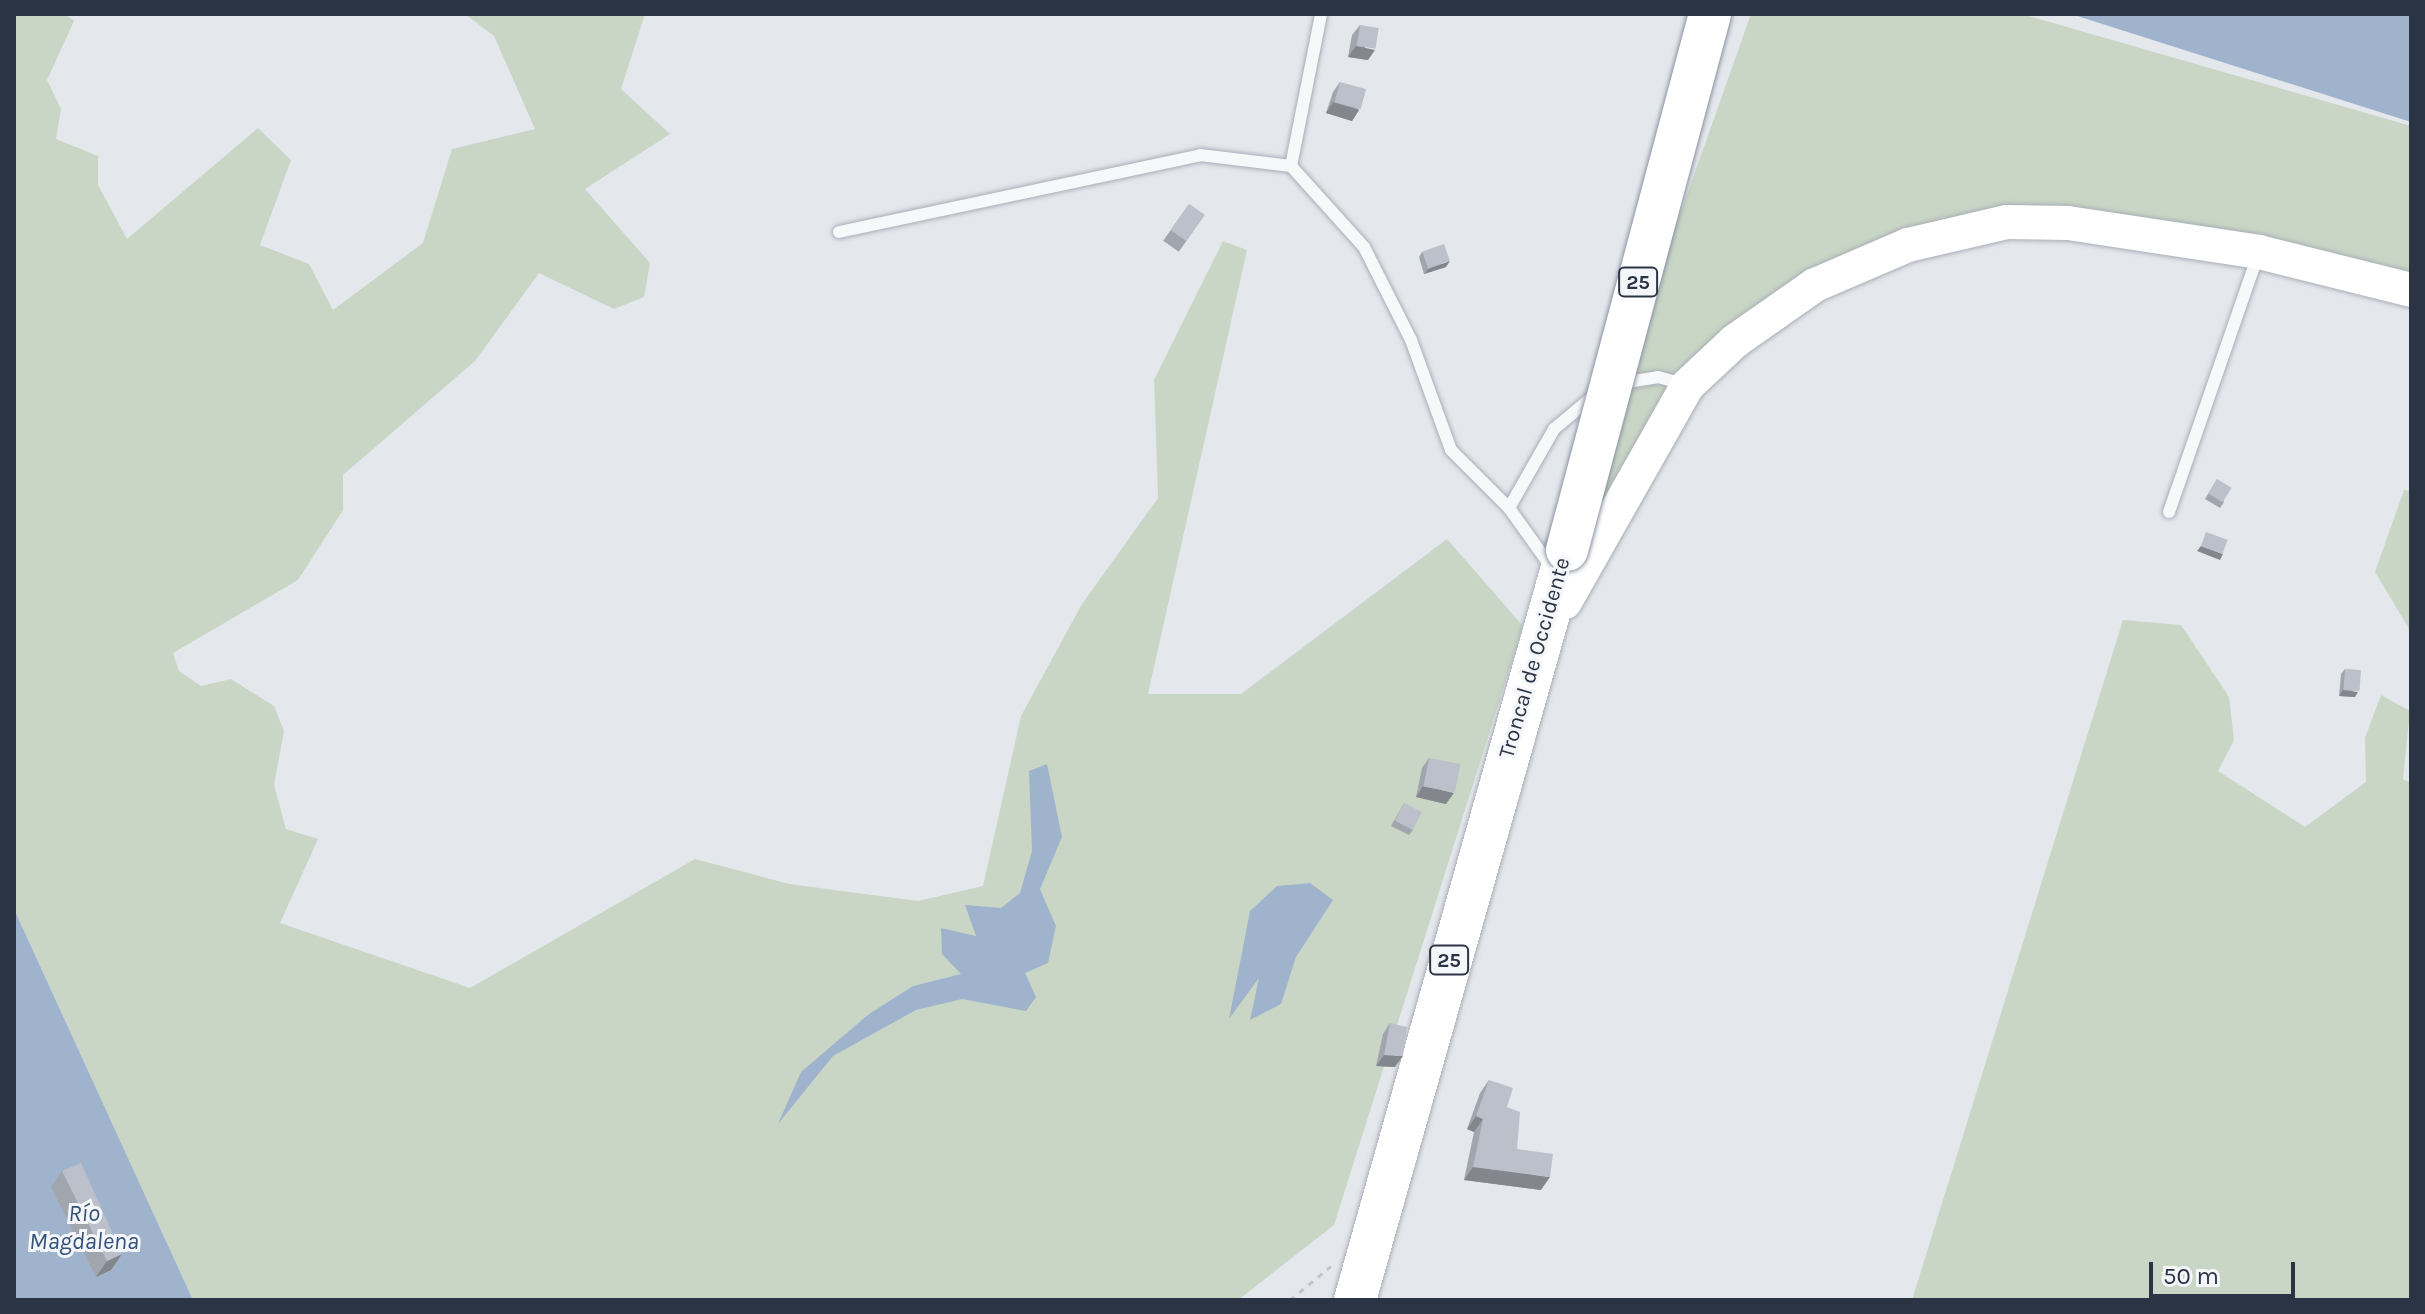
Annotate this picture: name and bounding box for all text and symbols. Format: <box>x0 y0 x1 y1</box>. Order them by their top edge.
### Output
road number: 25 <box>1618 266 1658 298</box>
street label: Troncal de Occidente <box>1494 555 1576 761</box>
road number: 25 <box>1429 944 1469 976</box>
water label: Río Magdalena <box>29 1200 139 1256</box>
scale bar <box>2153 1246 2299 1296</box>
text: 50 m <box>2163 1262 2219 1290</box>

